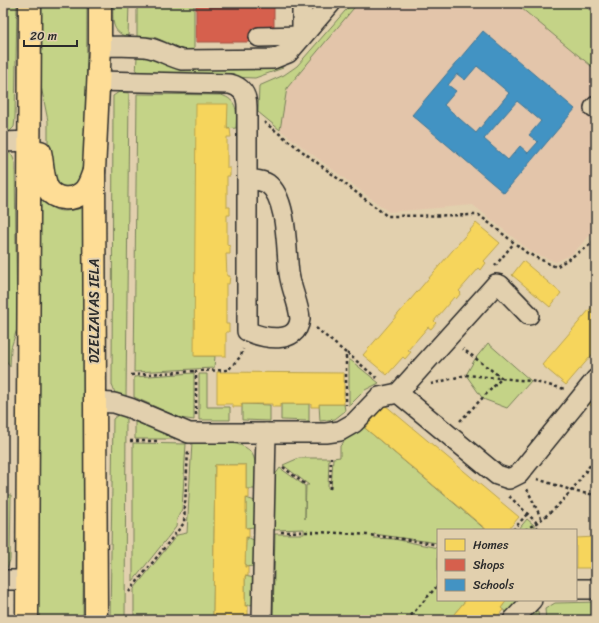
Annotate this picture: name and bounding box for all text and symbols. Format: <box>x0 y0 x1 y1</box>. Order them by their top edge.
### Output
scale bar <box>24 22 77 48</box>
text: 20 m <box>30 25 57 47</box>
street label: DZELZAVAS IELA <box>82 259 107 363</box>
legend <box>437 529 577 601</box>
text: Homes <box>473 534 509 556</box>
text: Shops <box>473 554 504 576</box>
text: Schools <box>473 574 514 596</box>

